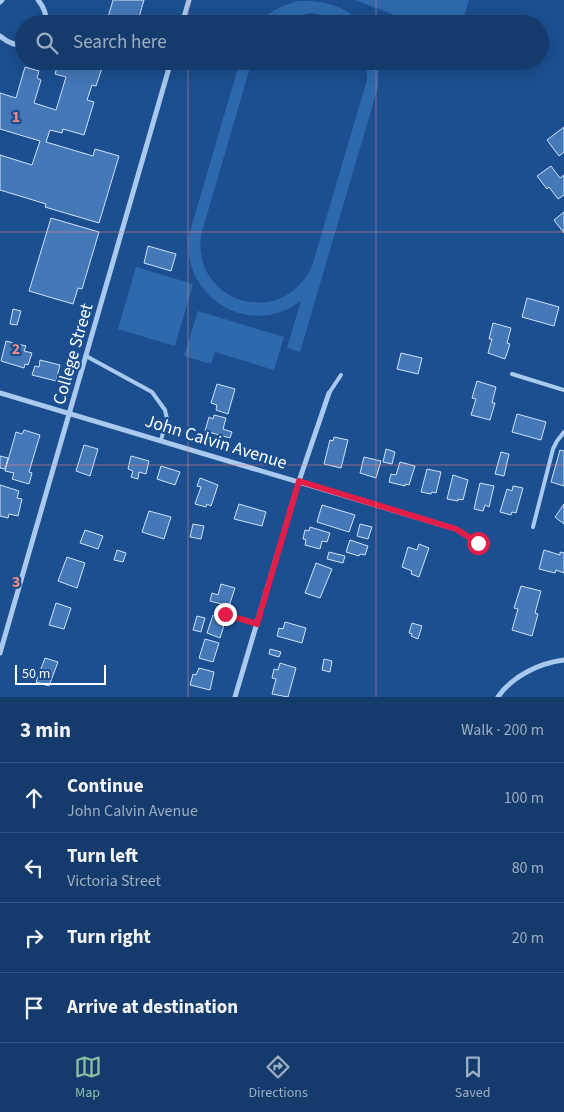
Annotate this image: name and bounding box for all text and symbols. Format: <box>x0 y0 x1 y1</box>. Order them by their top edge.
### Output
search box <box>15 15 549 70</box>
icon: search <box>33 29 61 57</box>
text: Search here <box>73 29 167 56</box>
text: 1 <box>12 106 20 128</box>
street label: College Street <box>47 300 99 408</box>
text: 2 <box>12 338 20 360</box>
street label: John Calvin Avenue <box>142 409 290 476</box>
route start <box>467 532 490 555</box>
text: 3 <box>12 571 20 593</box>
route end <box>214 603 237 626</box>
scale bar <box>15 662 106 685</box>
text: 50 m <box>22 664 50 684</box>
text: 3 min <box>20 715 71 745</box>
text: Walk · 200 m <box>461 719 544 741</box>
text: Continue <box>67 773 144 800</box>
icon: ahead <box>20 784 48 812</box>
text: 100 m <box>504 787 544 809</box>
text: John Calvin Avenue <box>67 800 198 822</box>
text: Turn left <box>67 843 138 870</box>
icon: left <box>20 854 48 882</box>
text: 80 m <box>512 857 544 879</box>
text: Victoria Street <box>67 870 161 892</box>
icon: right <box>20 924 48 952</box>
text: Turn right <box>67 924 151 951</box>
text: 20 m <box>512 927 544 949</box>
icon: arrive <box>20 994 48 1022</box>
text: Arrive at destination <box>67 994 238 1021</box>
tab: Map <box>74 1053 102 1103</box>
tab: Directions <box>249 1053 308 1103</box>
tab: Saved <box>455 1053 490 1103</box>

